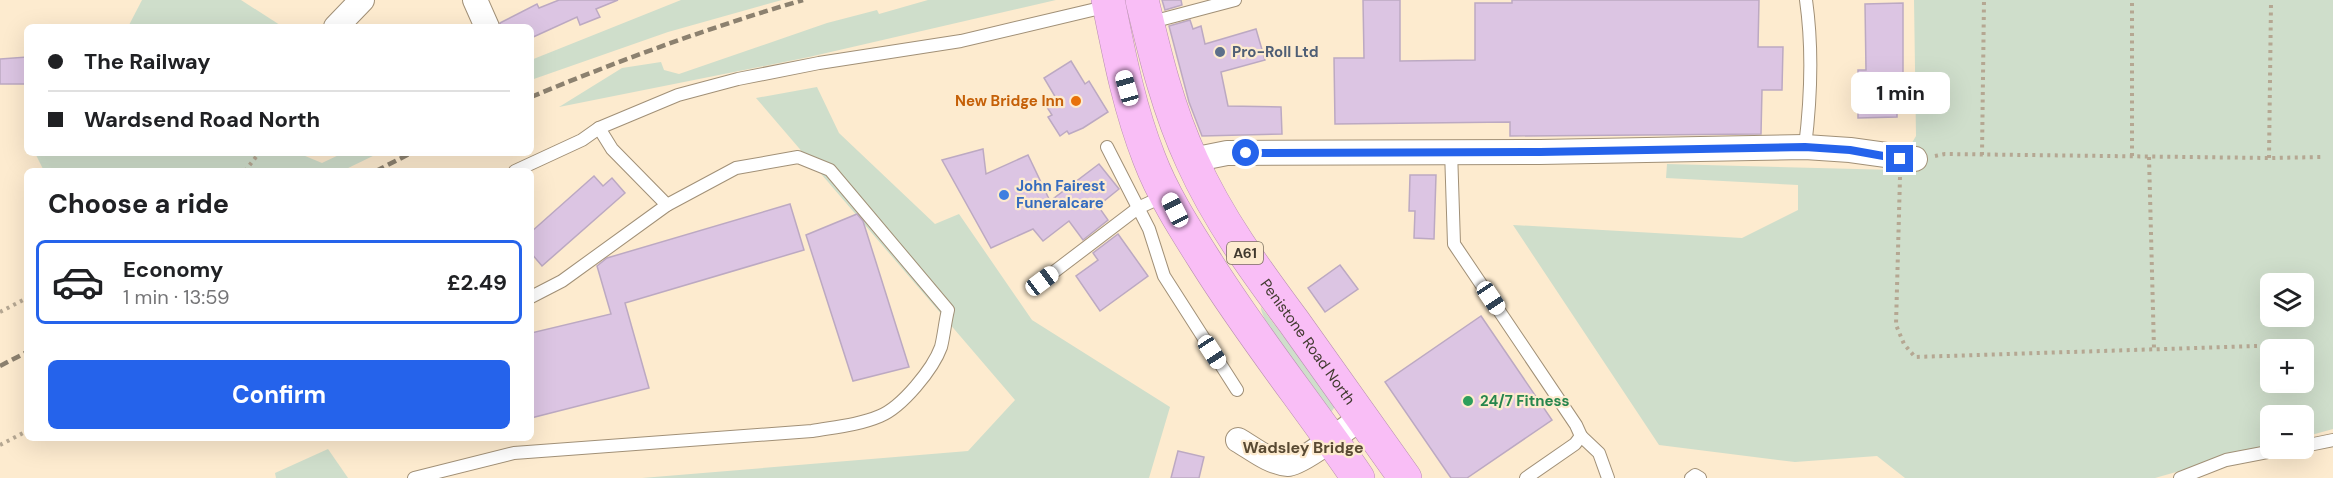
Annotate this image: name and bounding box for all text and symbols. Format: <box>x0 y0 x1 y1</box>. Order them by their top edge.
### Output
place label: Pro-Roll Ltd <box>1232 42 1318 62</box>
marker: Pro-Roll Ltd <box>1213 45 1227 59</box>
text: The Railway <box>84 47 211 76</box>
car <box>1113 68 1141 108</box>
callout: 1 min <box>1850 72 1950 114</box>
text: 1 min <box>1876 80 1925 106</box>
place label: New Bridge Inn <box>955 91 1064 111</box>
marker: New Bridge Inn <box>1069 94 1083 108</box>
text: Wardsend Road North <box>84 105 320 134</box>
route start <box>1232 139 1259 166</box>
route end <box>1886 145 1913 172</box>
place label: John Fairest Funeralcare <box>1016 176 1105 213</box>
text: Choose a ride <box>48 186 229 221</box>
marker: John Fairest Funeralcare <box>997 188 1011 202</box>
car <box>1159 190 1191 230</box>
road number: A61 <box>1227 242 1263 264</box>
icon: car <box>51 255 105 309</box>
text: Economy <box>123 255 223 284</box>
car <box>1022 263 1062 299</box>
text: £2.49 <box>447 268 507 297</box>
map controls <box>2260 273 2314 459</box>
button: layers <box>2260 273 2314 327</box>
street label: Penistone Road North <box>1256 275 1360 409</box>
car <box>1473 278 1509 318</box>
text: 1 min · 13:59 <box>123 284 230 310</box>
car <box>1195 332 1229 372</box>
button: + <box>2260 339 2314 393</box>
button: Confirm <box>48 360 510 429</box>
place label: 24/7 Fitness <box>1480 391 1569 411</box>
marker: 24/7 Fitness <box>1461 394 1475 408</box>
button: − <box>2260 405 2314 459</box>
district label: Wadsley Bridge <box>1242 437 1364 458</box>

